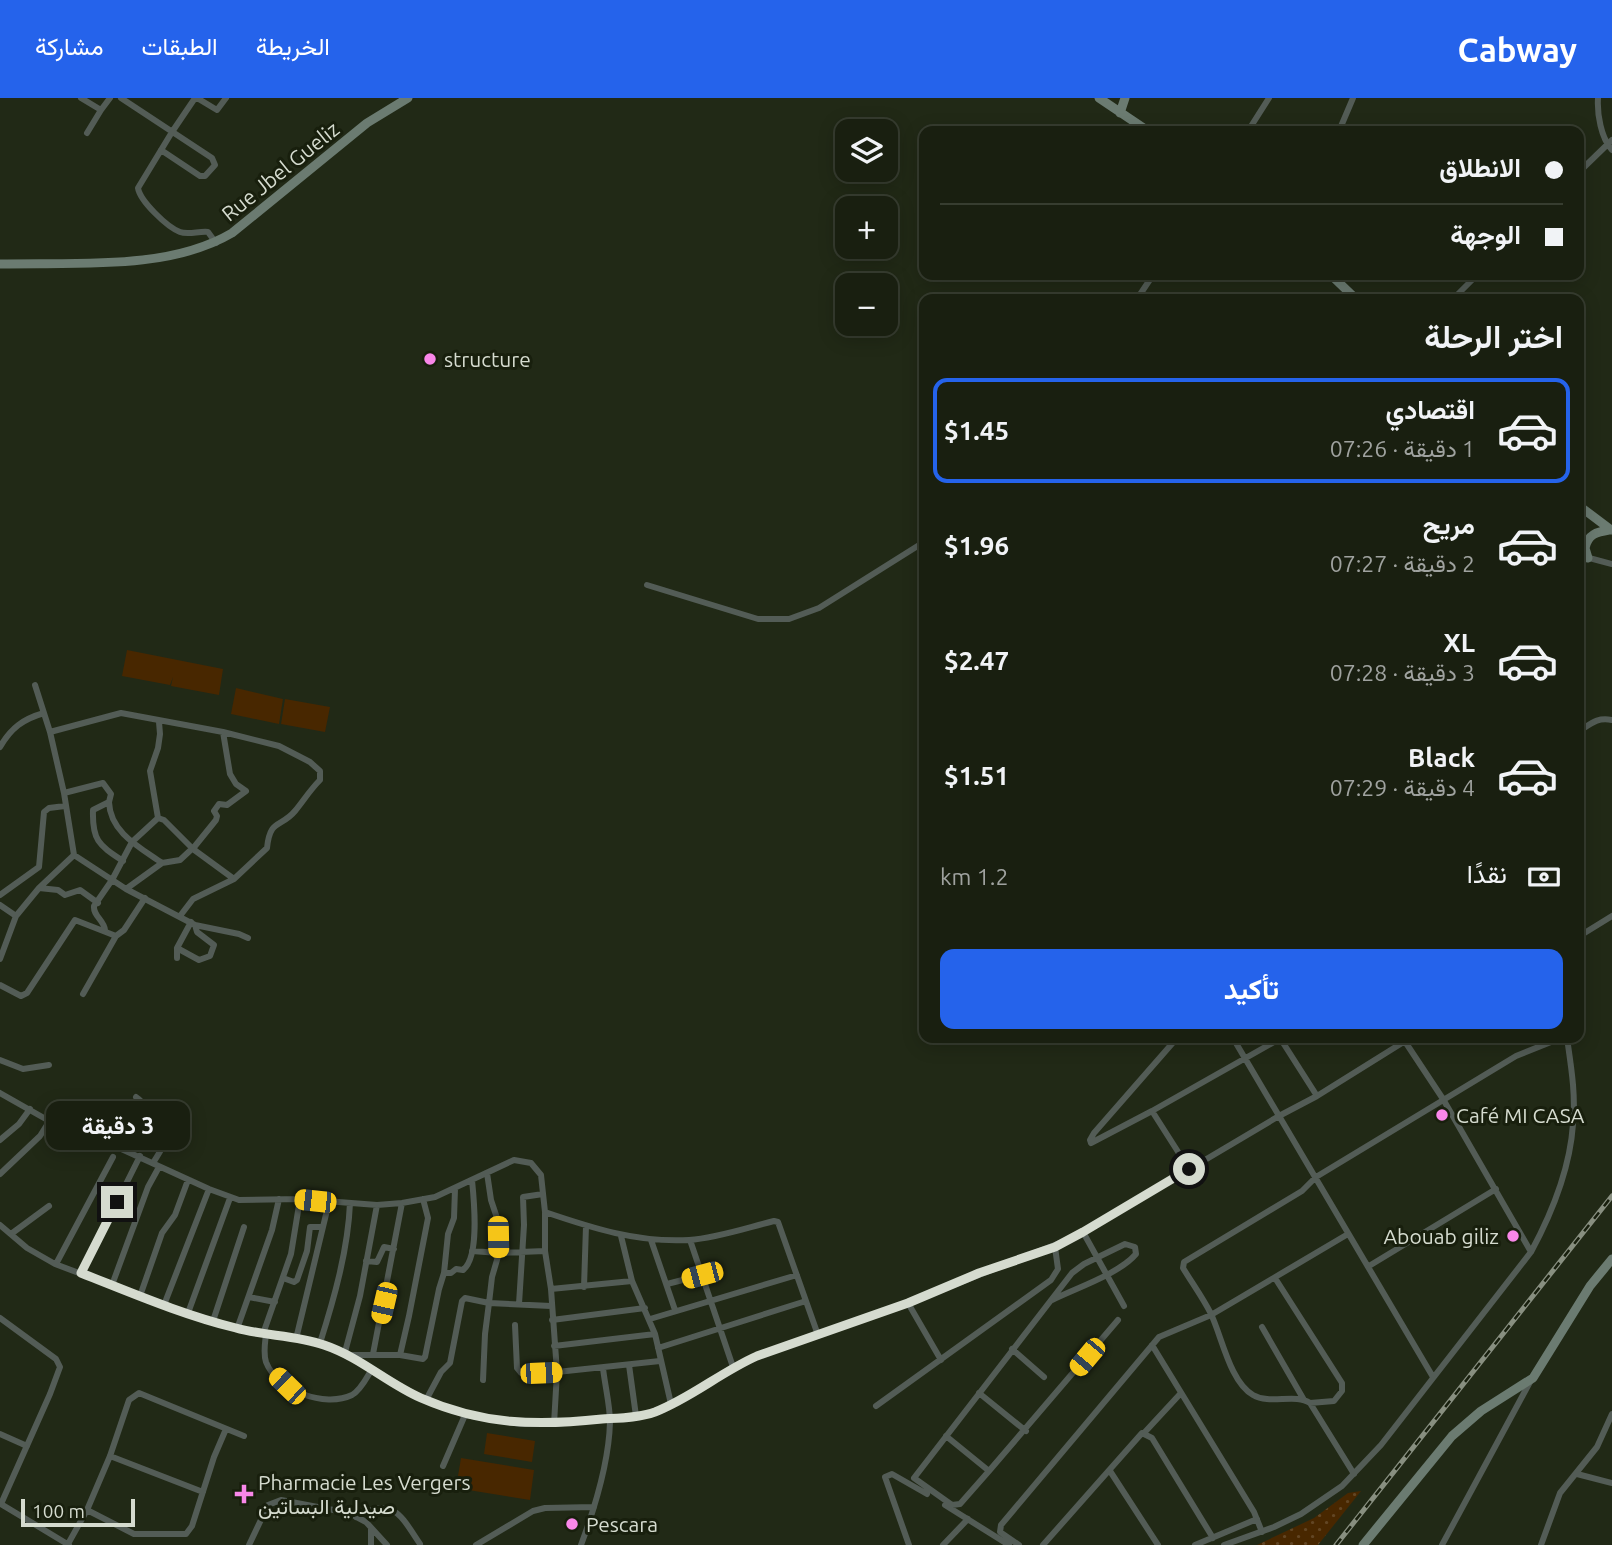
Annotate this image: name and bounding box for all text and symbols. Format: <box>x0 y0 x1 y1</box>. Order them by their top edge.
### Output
text: Cabway <box>1458 31 1577 68</box>
text: مشاركة <box>35 33 103 60</box>
text: الطبقات <box>141 33 218 60</box>
text: الخريطة <box>256 33 330 60</box>
street label: Rue Jbel Gueliz <box>217 116 343 226</box>
map controls <box>835 119 898 336</box>
button: layers <box>835 119 898 182</box>
text: الانطلاق <box>1439 153 1521 182</box>
button: + <box>835 196 898 259</box>
text: الوجهة <box>1450 220 1521 249</box>
button: − <box>835 273 898 336</box>
text: اختر الرحلة <box>1424 318 1563 354</box>
place label: structure <box>444 347 531 371</box>
marker: structure <box>422 351 438 367</box>
text: اقتصادي <box>1386 395 1475 424</box>
icon: car <box>1496 399 1559 462</box>
text: $1.45 <box>944 416 1009 445</box>
text: 1 دقيقة · 07:26 <box>1330 436 1475 461</box>
text: مريح <box>1423 510 1475 539</box>
icon: car <box>1496 514 1559 577</box>
text: $1.96 <box>944 531 1009 560</box>
text: 2 دقيقة · 07:27 <box>1330 551 1475 576</box>
text: XL <box>1444 628 1475 657</box>
icon: car <box>1496 629 1559 692</box>
text: $2.47 <box>944 646 1009 675</box>
text: 3 دقيقة · 07:28 <box>1330 660 1475 685</box>
text: Black <box>1408 743 1475 772</box>
icon: car <box>1496 744 1559 807</box>
text: $1.51 <box>944 761 1009 790</box>
text: 4 دقيقة · 07:29 <box>1330 775 1475 800</box>
icon: cash <box>1525 858 1563 896</box>
text: نقدًا <box>1467 859 1507 888</box>
text: 1.2 km <box>940 864 1008 889</box>
button: تأكيد <box>940 949 1563 1029</box>
callout: 3 دقيقة <box>45 1100 189 1150</box>
place label: Café MI CASA <box>1456 1103 1585 1127</box>
marker: Café MI CASA <box>1434 1107 1450 1123</box>
text: 3 دقيقة <box>82 1113 154 1138</box>
route start <box>1173 1153 1205 1185</box>
route end <box>101 1186 133 1218</box>
car <box>294 1188 337 1214</box>
car <box>488 1216 509 1258</box>
place label: Abouab giliz <box>1383 1224 1499 1248</box>
marker: Abouab giliz <box>1505 1228 1521 1244</box>
car <box>679 1259 726 1291</box>
car <box>370 1280 399 1326</box>
car <box>1066 1334 1109 1380</box>
car <box>520 1362 563 1384</box>
car <box>265 1364 310 1408</box>
place label: Pharmacie Les Vergers صيدلية البساتين <box>258 1470 471 1519</box>
marker: Pharmacie Les Vergers صيدلية البساتين <box>236 1486 252 1502</box>
scale bar <box>21 1496 135 1528</box>
text: 100 m <box>32 1500 85 1522</box>
place label: Pescara <box>586 1512 658 1536</box>
marker: Pescara <box>564 1516 580 1532</box>

